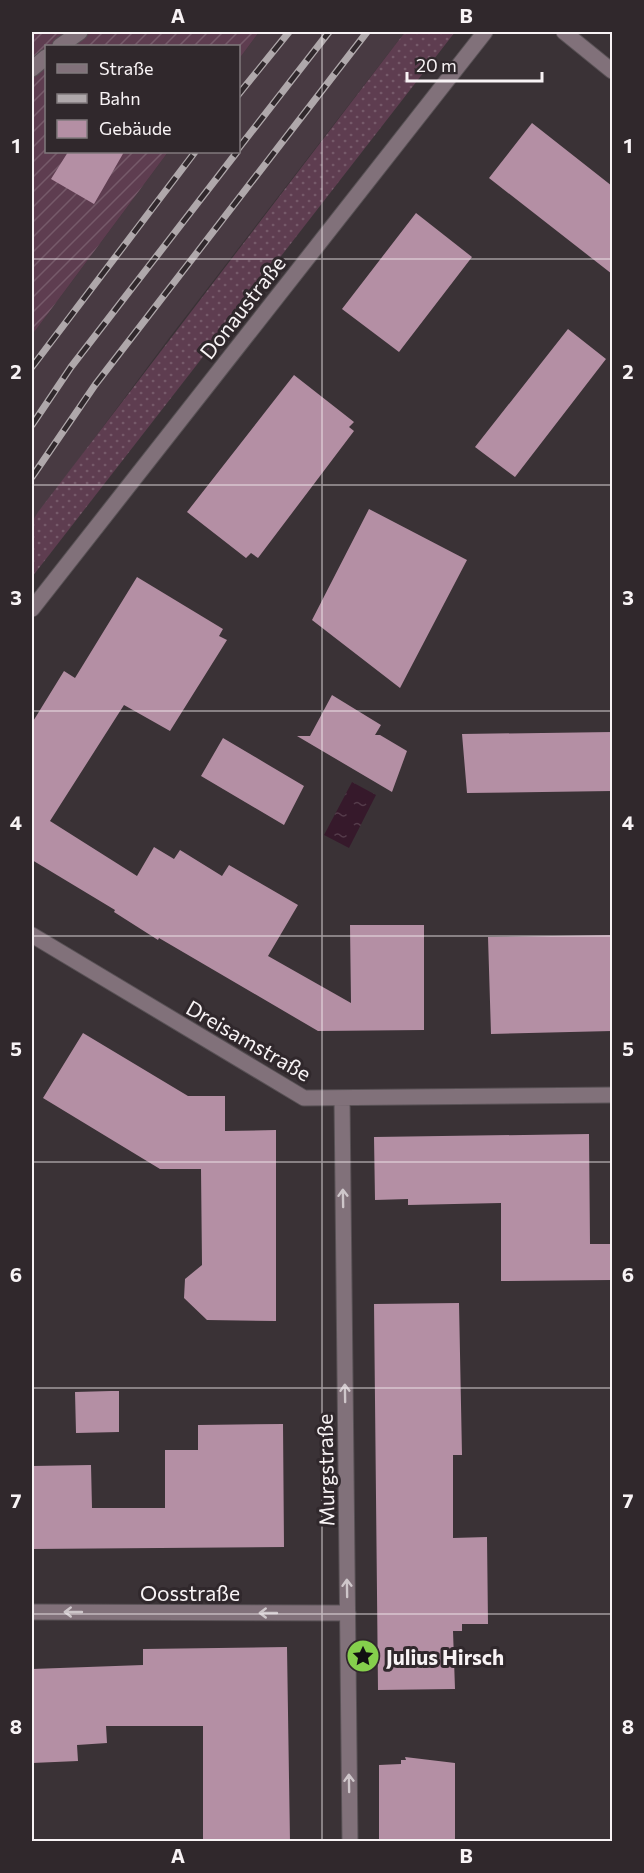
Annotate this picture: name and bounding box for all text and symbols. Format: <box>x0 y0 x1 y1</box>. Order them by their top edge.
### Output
text: A <box>171 3 185 27</box>
text: B <box>459 3 473 27</box>
legend <box>45 45 240 153</box>
scale bar <box>407 45 542 83</box>
text: 20 m <box>416 54 457 76</box>
text: Straße <box>99 57 154 79</box>
text: Bahn <box>99 87 141 109</box>
text: Gebäude <box>99 117 172 139</box>
text: 1 <box>11 133 21 157</box>
text: 1 <box>623 133 633 157</box>
street label: Donaustraße <box>194 251 290 363</box>
text: 2 <box>10 359 22 383</box>
text: 2 <box>622 359 634 383</box>
text: 3 <box>10 585 22 609</box>
text: 3 <box>622 585 634 609</box>
text: 4 <box>10 810 22 834</box>
text: 4 <box>622 810 634 834</box>
street label: Dreisamstraße <box>182 994 316 1086</box>
text: 5 <box>10 1036 22 1060</box>
text: 5 <box>622 1036 634 1060</box>
one-way arrow <box>337 1189 349 1209</box>
text: 6 <box>10 1262 22 1286</box>
text: 6 <box>622 1262 634 1286</box>
one-way arrow <box>339 1384 351 1404</box>
street label: Murgstraße <box>312 1413 338 1527</box>
text: 7 <box>11 1488 22 1512</box>
text: 7 <box>623 1488 634 1512</box>
one-way arrow <box>341 1579 353 1599</box>
street label: Oosstraße <box>140 1580 240 1605</box>
one-way arrow <box>64 1606 84 1618</box>
one-way arrow <box>259 1607 279 1619</box>
place icon: Julius Hirsch <box>345 1638 381 1674</box>
place label: Julius Hirsch <box>386 1644 504 1669</box>
text: 8 <box>10 1714 22 1738</box>
text: 8 <box>622 1714 634 1738</box>
one-way arrow <box>343 1774 355 1794</box>
text: A <box>171 1843 185 1867</box>
text: B <box>459 1843 473 1867</box>

